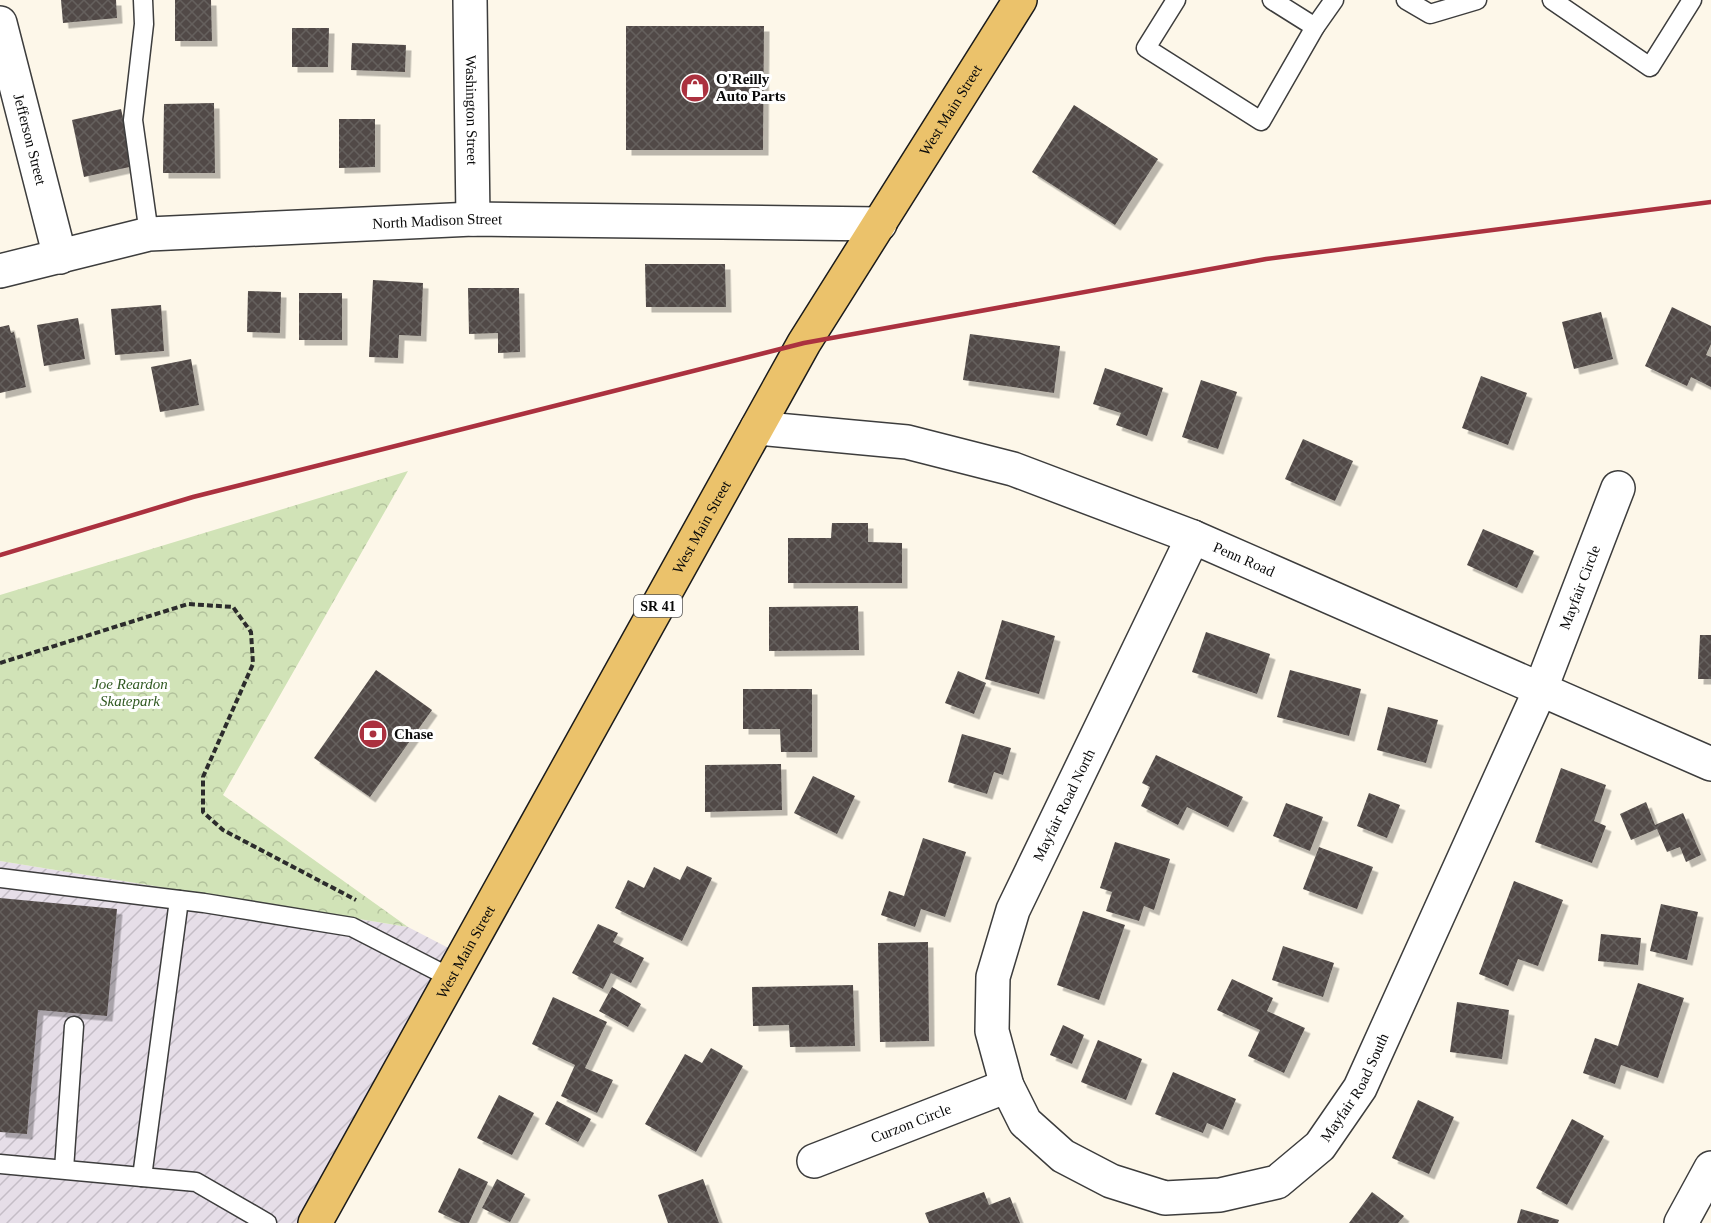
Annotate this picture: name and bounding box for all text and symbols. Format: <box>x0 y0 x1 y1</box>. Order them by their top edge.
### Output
street label: Washington Street <box>463 55 480 166</box>
street label: West Main Street <box>916 61 986 158</box>
place label: O'Reilly Auto Parts <box>716 71 786 104</box>
shop icon: O'Reilly Auto Parts <box>679 72 711 104</box>
street label: Jefferson Street <box>10 92 49 187</box>
street label: North Madison Street <box>372 211 503 232</box>
street label: West Main Street <box>669 477 734 576</box>
street label: Penn Road <box>1211 539 1278 580</box>
street label: Mayfair Circle <box>1556 543 1603 632</box>
road number: SR 41 <box>634 595 682 617</box>
park label: Joe Reardon Skatepark <box>92 676 168 709</box>
bank icon: Chase <box>357 718 389 750</box>
place label: Chase <box>394 726 434 742</box>
street label: Mayfair Road North <box>1030 746 1098 864</box>
street label: West Main Street <box>433 902 498 1001</box>
street label: Mayfair Road South <box>1317 1030 1392 1145</box>
street label: Curzon Circle <box>869 1100 954 1146</box>

